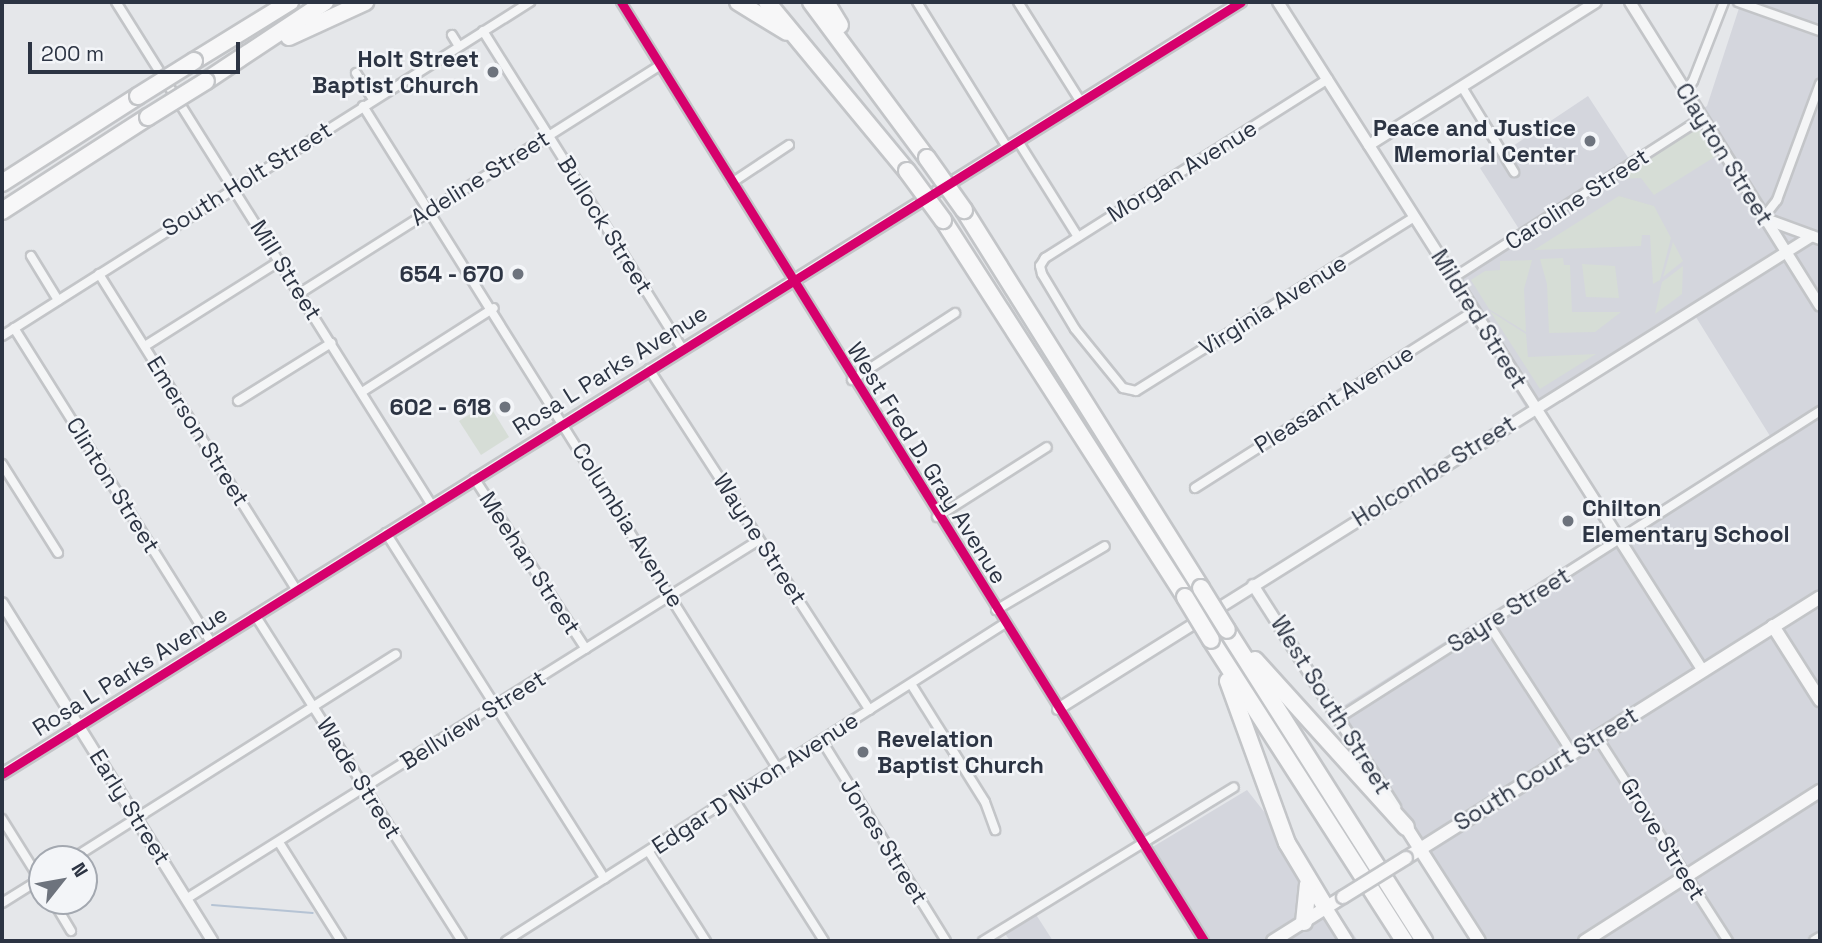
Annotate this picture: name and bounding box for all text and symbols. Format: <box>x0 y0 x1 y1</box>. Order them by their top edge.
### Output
scale bar <box>32 28 243 72</box>
text: 200 m <box>41 40 104 67</box>
place label: Holt Street Baptist Church <box>312 45 479 99</box>
marker: Holt Street Baptist Church <box>485 64 501 80</box>
street label: Clayton Street <box>1669 78 1779 230</box>
street label: Morgan Avenue <box>1102 114 1262 228</box>
place label: Peace and Justice Memorial Center <box>1373 114 1576 168</box>
street label: South Holt Street <box>157 116 337 242</box>
street label: Adeline Street <box>406 124 554 232</box>
marker: Peace and Justice Memorial Center <box>1582 133 1598 149</box>
street label: Caroline Street <box>1500 142 1654 256</box>
street label: Bullock Street <box>552 151 658 299</box>
street label: Mill Street <box>244 215 328 325</box>
street label: Mildred Street <box>1425 244 1533 394</box>
street label: Virginia Avenue <box>1194 249 1352 361</box>
place label: 654 - 670 <box>398 260 504 288</box>
marker: 654 - 670 <box>510 266 526 282</box>
street label: Rosa L Parks Avenue <box>507 299 713 441</box>
street label: West Fred D. Gray Avenue <box>841 337 1013 589</box>
street label: Pleasant Avenue <box>1249 339 1419 459</box>
street label: Emerson Street <box>141 351 255 511</box>
place label: 602 - 618 <box>388 393 491 421</box>
marker: 602 - 618 <box>497 399 513 415</box>
street label: Holcombe Street <box>1347 410 1521 532</box>
street label: Clinton Street <box>60 412 166 558</box>
street label: Columbia Avenue <box>566 437 690 613</box>
street label: Wayne Street <box>707 468 813 610</box>
street label: Meehan Street <box>474 486 586 640</box>
place label: Chilton Elementary School <box>1582 494 1790 548</box>
marker: Chilton Elementary School <box>1560 513 1576 529</box>
street label: Sayre Street <box>1443 561 1575 659</box>
street label: Rosa L Parks Avenue <box>27 600 233 742</box>
street label: West South Street <box>1265 611 1397 799</box>
street label: Bellview Street <box>395 664 551 776</box>
street label: South Court Street <box>1449 701 1643 837</box>
street label: Edgar D Nixon Avenue <box>647 706 863 860</box>
street label: Wade Street <box>311 712 407 844</box>
place label: Revelation Baptist Church <box>877 725 1044 779</box>
street label: Early Street <box>84 744 176 870</box>
marker: Revelation Baptist Church <box>855 744 871 760</box>
street label: Jones Street <box>834 773 934 909</box>
street label: Grove Street <box>1614 773 1712 905</box>
north arrow <box>28 845 98 915</box>
text: N <box>66 858 94 882</box>

